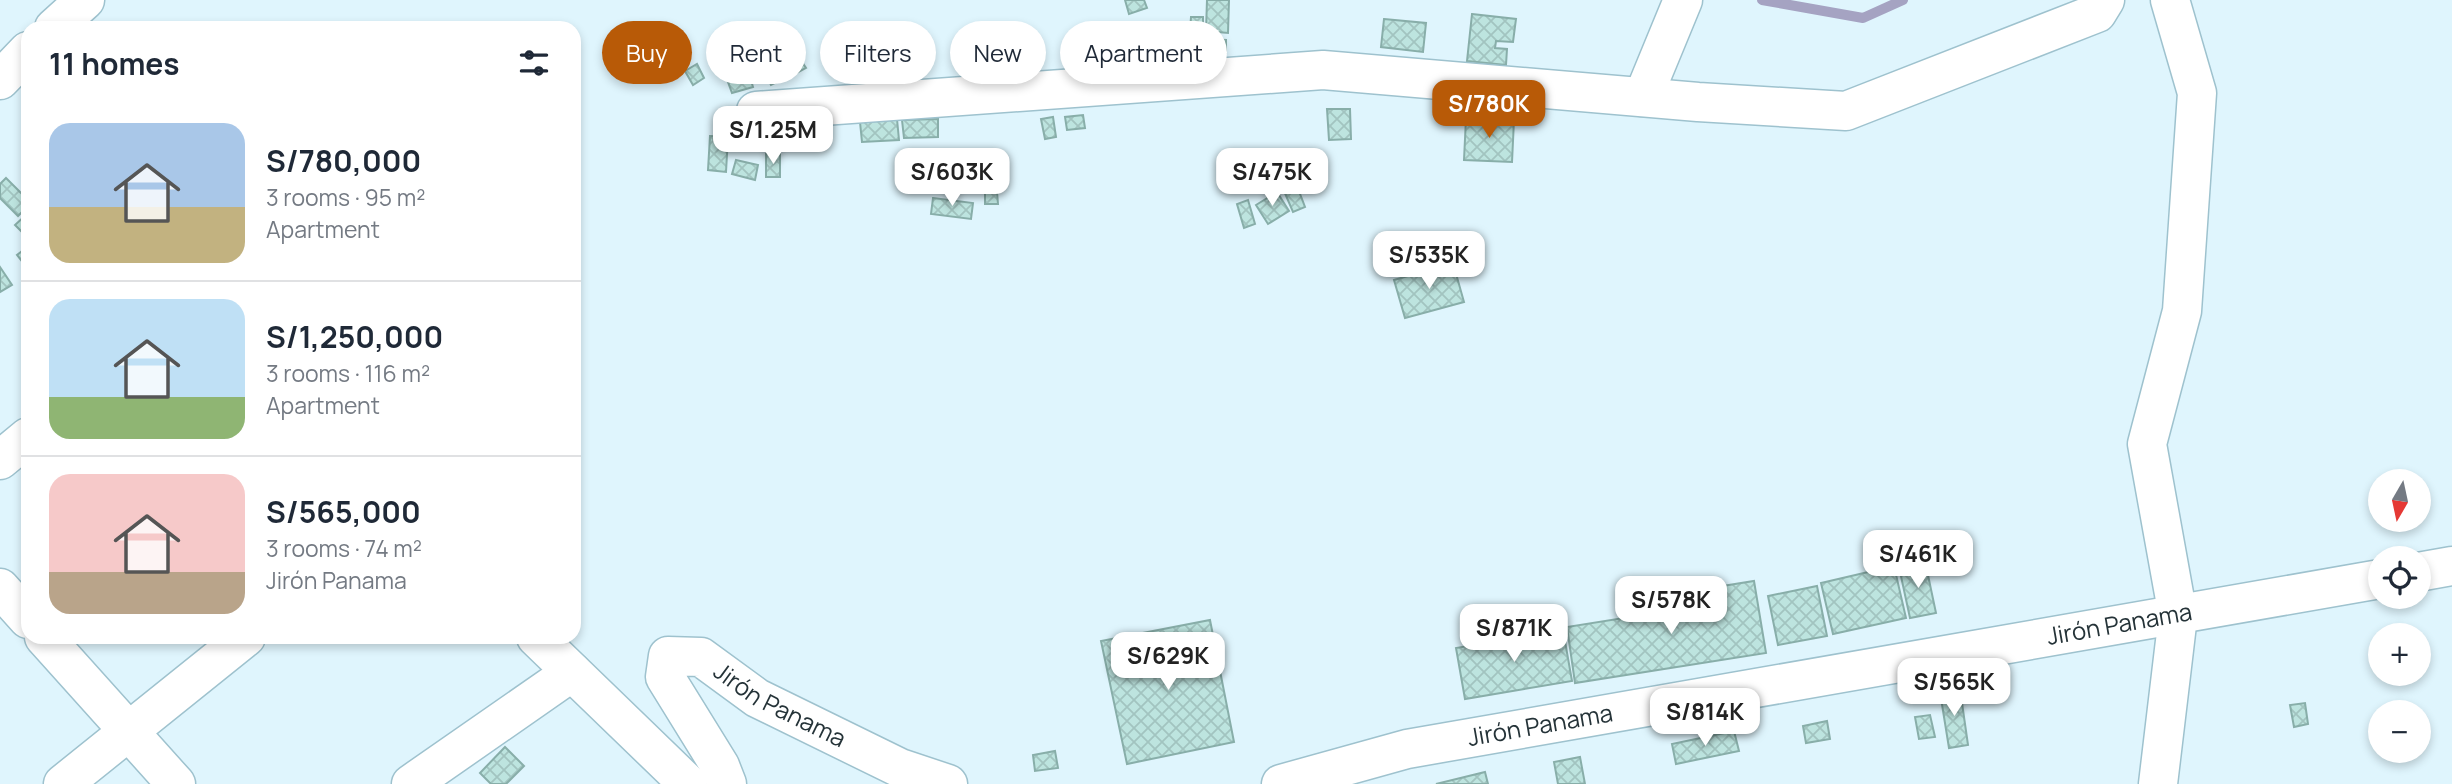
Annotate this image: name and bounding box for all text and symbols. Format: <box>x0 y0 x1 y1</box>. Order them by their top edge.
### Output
chip: Buy <box>602 21 692 84</box>
chip: Rent <box>706 21 806 84</box>
chip: Filters <box>820 21 936 84</box>
chip: New <box>950 21 1046 84</box>
chip: Apartment <box>1060 21 1227 84</box>
text: 11 homes <box>49 43 180 84</box>
icon: filters <box>515 44 553 82</box>
pin: S/780K <box>1432 80 1546 140</box>
text: S/780K <box>1448 87 1530 119</box>
pin: S/1.25M <box>708 106 838 166</box>
text: S/1.25M <box>729 113 817 145</box>
text: S/780,000 <box>266 140 421 181</box>
pin: S/603K <box>895 148 1009 208</box>
pin: S/475K <box>1215 148 1329 208</box>
icon: home <box>105 151 189 235</box>
text: S/603K <box>911 155 993 187</box>
text: S/475K <box>1232 155 1312 187</box>
text: 3 rooms · 95 m² <box>266 181 425 213</box>
text: Apartment <box>266 213 380 245</box>
pin: S/535K <box>1372 232 1486 291</box>
text: S/535K <box>1389 238 1469 270</box>
text: S/1,250,000 <box>266 316 443 357</box>
icon: home <box>105 327 189 411</box>
text: 3 rooms · 116 m² <box>266 357 430 389</box>
text: Apartment <box>266 389 380 421</box>
north arrow <box>2368 469 2431 532</box>
map controls <box>2368 469 2431 763</box>
text: S/565,000 <box>266 491 421 532</box>
icon: home <box>105 502 189 586</box>
pin: S/461K <box>1861 530 1975 590</box>
text: 3 rooms · 74 m² <box>266 532 422 564</box>
text: S/461K <box>1879 537 1957 569</box>
button: locate <box>2368 546 2431 609</box>
text: Jirón Panama <box>266 564 407 596</box>
pin: S/578K <box>1614 576 1728 636</box>
text: S/578K <box>1631 583 1711 615</box>
street label: Jirón Panama <box>2044 594 2194 652</box>
pin: S/871K <box>1457 604 1571 664</box>
text: S/871K <box>1476 611 1552 643</box>
button: + <box>2368 623 2431 686</box>
pin: S/629K <box>1111 632 1225 692</box>
text: S/629K <box>1127 639 1209 671</box>
street label: Jirón Panama <box>708 654 852 754</box>
pin: S/565K <box>1897 658 2011 718</box>
text: S/565K <box>1913 665 1995 697</box>
pin: S/814K <box>1648 688 1762 748</box>
street label: Jirón Panama <box>1465 695 1615 753</box>
text: S/814K <box>1666 695 1744 727</box>
button: − <box>2368 700 2431 763</box>

